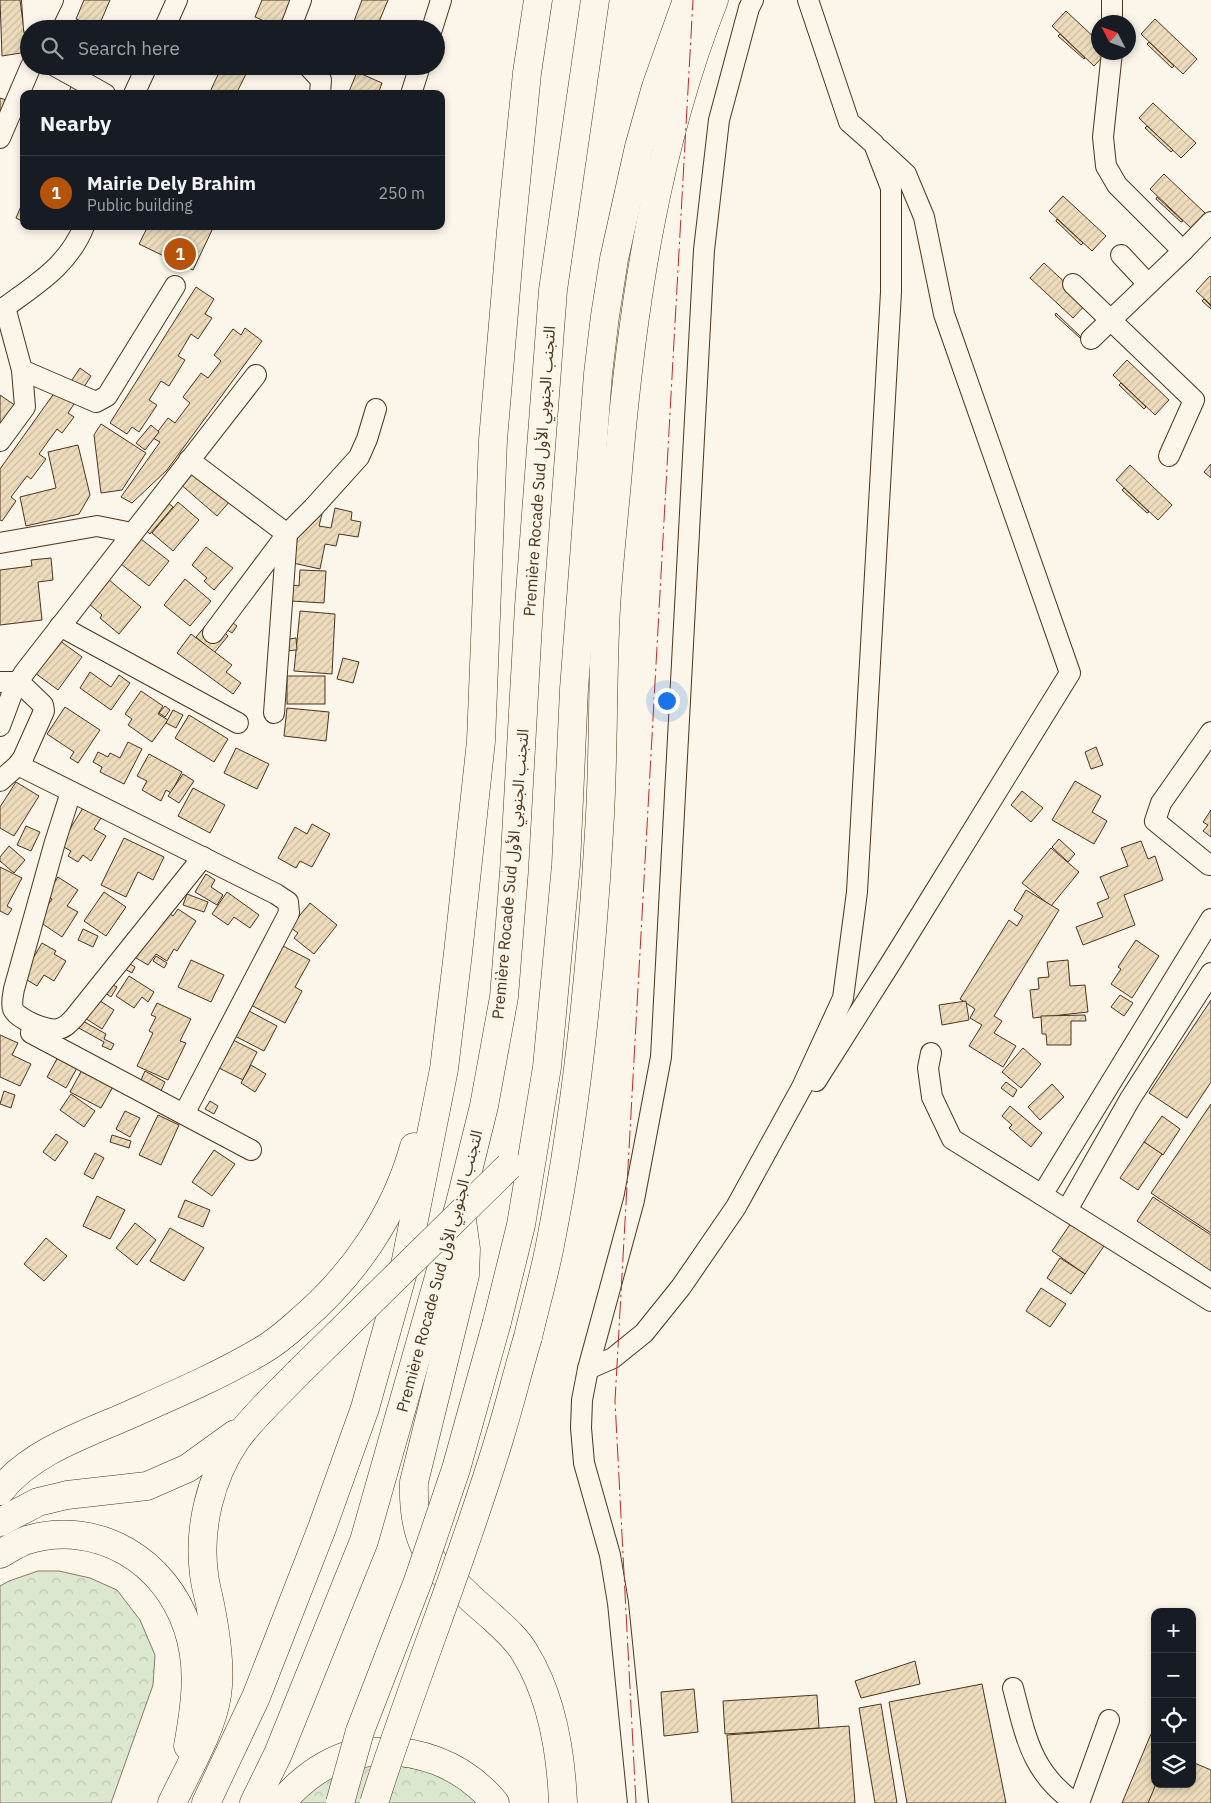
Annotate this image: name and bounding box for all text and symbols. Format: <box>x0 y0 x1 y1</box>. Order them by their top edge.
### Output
north arrow <box>1091 15 1136 60</box>
search box <box>20 20 445 75</box>
icon: search <box>38 34 66 62</box>
text: Search here <box>78 36 180 60</box>
text: Nearby <box>40 109 111 137</box>
text: Mairie Dely Brahim <box>87 171 256 195</box>
text: 1 <box>51 183 61 203</box>
text: 250 m <box>378 183 425 203</box>
text: Public building <box>87 195 193 215</box>
pin: 1 <box>164 235 196 273</box>
street label: Première Rocade Sud التجنب الجنوبي الأول <box>519 325 562 617</box>
your location <box>654 688 680 714</box>
street label: Première Rocade Sud التجنب الجنوبي الأول <box>487 728 535 1020</box>
street label: Première Rocade Sud التجنب الجنوبي الأول <box>392 1128 489 1415</box>
map controls <box>1151 1608 1196 1788</box>
button: + <box>1151 1608 1196 1653</box>
button: − <box>1151 1653 1196 1698</box>
button: locate <box>1151 1698 1196 1743</box>
button: layers <box>1151 1743 1196 1788</box>

